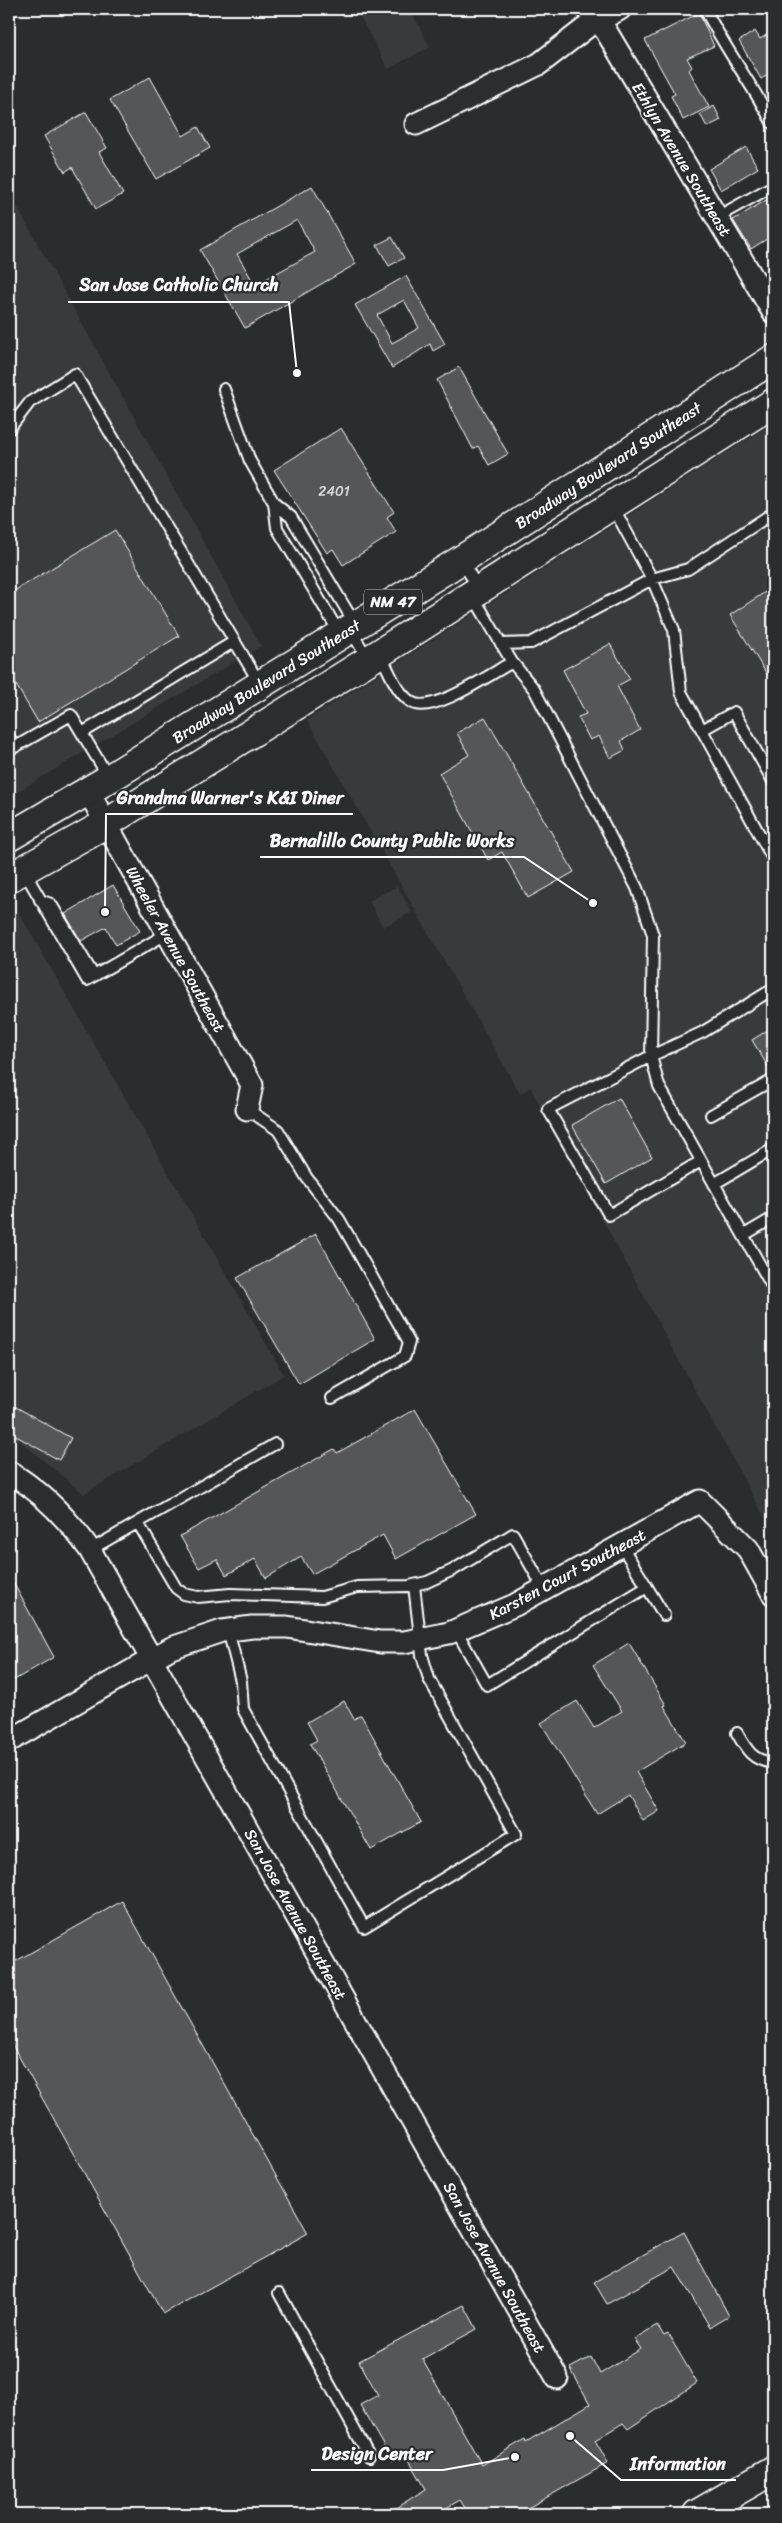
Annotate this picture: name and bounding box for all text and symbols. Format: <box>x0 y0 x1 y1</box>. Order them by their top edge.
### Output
street label: Ethlyn Avenue Southeast <box>624 76 739 242</box>
callout: San Jose Catholic Church <box>68 269 289 302</box>
text: San Jose Catholic Church <box>78 269 279 301</box>
street label: Broadway Boulevard Southeast <box>509 394 708 537</box>
house number: 2401 <box>318 479 350 504</box>
road number: NM 47 <box>364 590 422 614</box>
street label: Broadway Boulevard Southeast <box>166 611 367 752</box>
callout: Grandma Warner's K&I Diner <box>106 781 353 814</box>
text: Grandma Warner's K&I Diner <box>116 782 345 814</box>
callout: Bernalillo County Public Works <box>260 824 524 857</box>
text: Bernalillo County Public Works <box>270 825 515 857</box>
street label: Wheeler Avenue Southeast <box>118 861 234 1038</box>
street label: Karsten Court Southeast <box>483 1521 651 1628</box>
street label: San Jose Avenue Southeast <box>236 1823 355 2005</box>
street label: San Jose Avenue Southeast <box>435 2176 554 2358</box>
callout: Design Center <box>311 2437 443 2470</box>
text: Design Center <box>322 2438 434 2470</box>
callout: Information <box>621 2447 736 2480</box>
text: Information <box>629 2448 726 2480</box>

